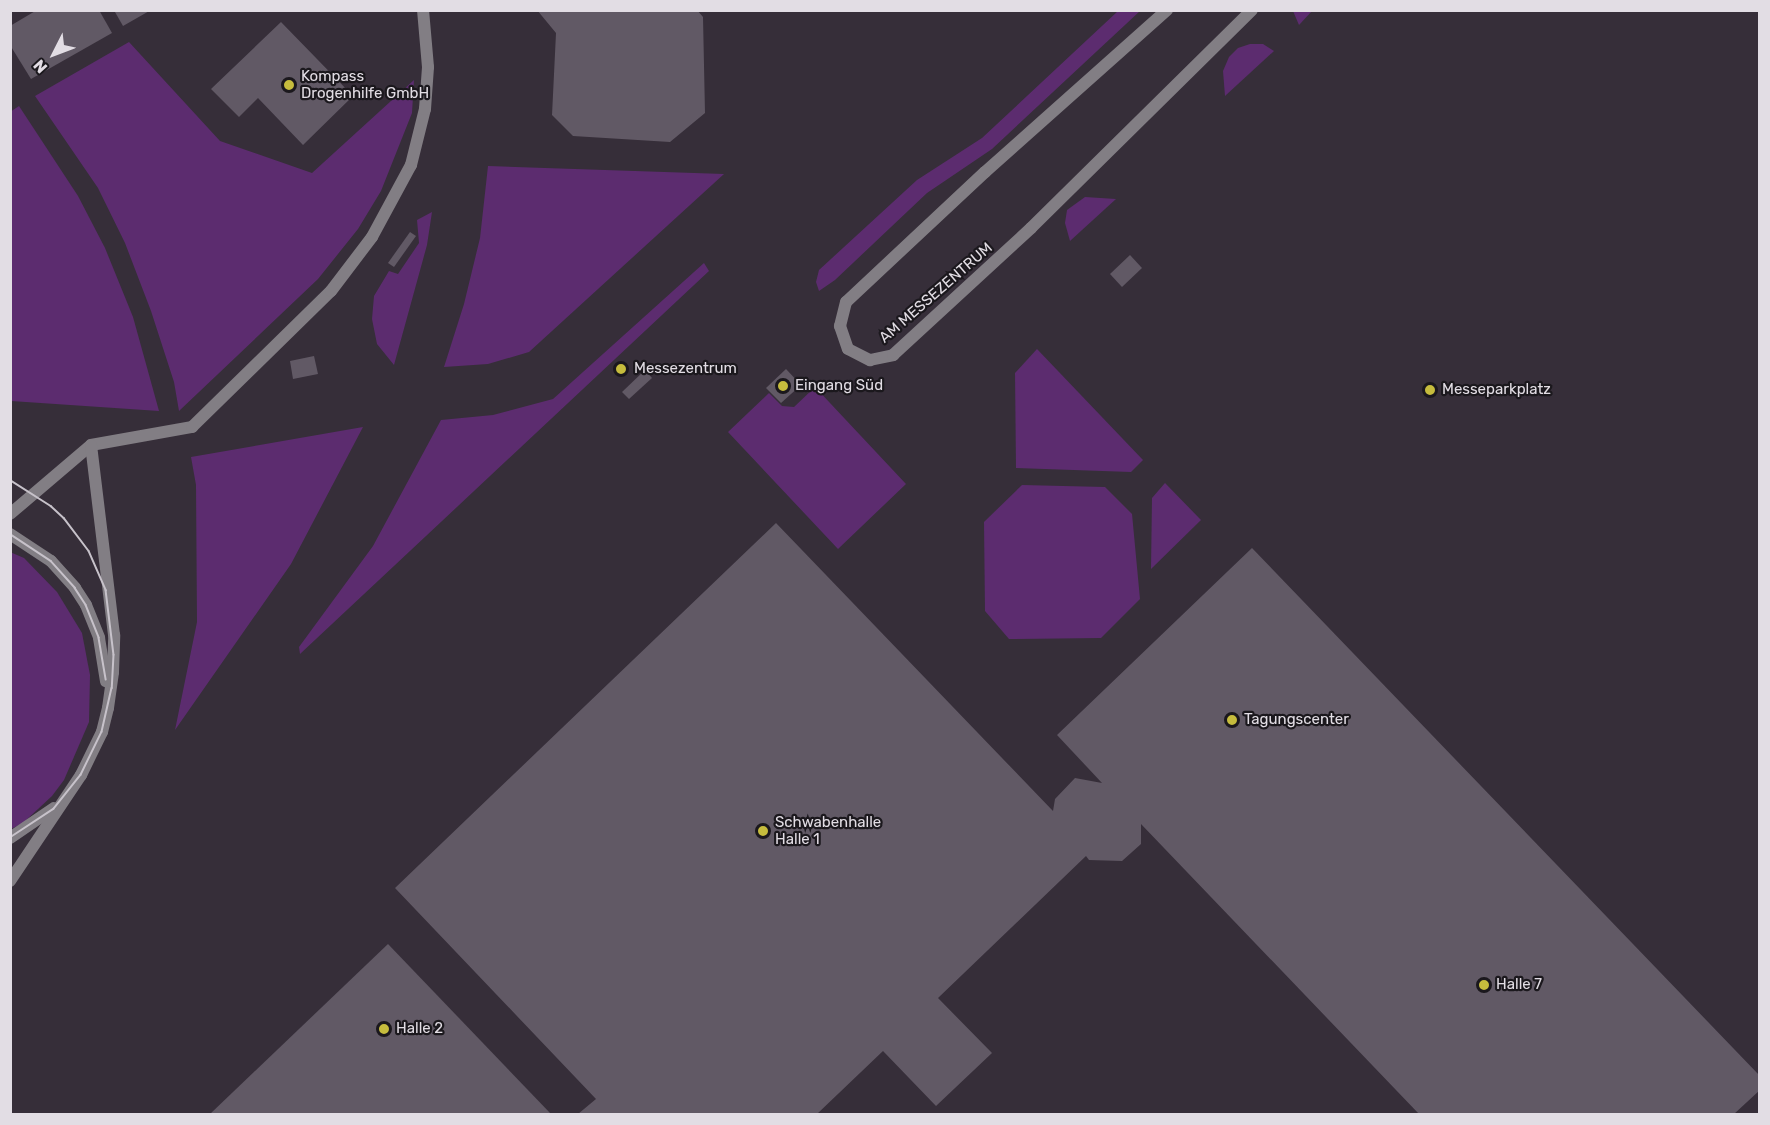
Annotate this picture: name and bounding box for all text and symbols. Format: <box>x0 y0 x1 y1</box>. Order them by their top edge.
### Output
north arrow <box>24 24 84 84</box>
text: N <box>29 56 51 77</box>
place label: Kompass Drogenhilfe GmbH <box>301 67 429 102</box>
marker: Kompass Drogenhilfe GmbH <box>282 78 296 92</box>
street label: AM MESSEZENTRUM <box>876 239 996 347</box>
marker: Messezentrum <box>612 360 630 378</box>
place label: Messezentrum <box>634 360 737 378</box>
place label: Eingang Süd <box>795 377 883 395</box>
marker: Eingang Süd <box>776 379 790 393</box>
place label: Messeparkplatz <box>1442 381 1551 399</box>
marker: Messeparkplatz <box>1423 383 1437 397</box>
place label: Tagungscenter <box>1244 711 1349 729</box>
marker: Tagungscenter <box>1225 713 1239 727</box>
place label: Schwabenhalle Halle 1 <box>775 813 881 848</box>
marker: Schwabenhalle Halle 1 <box>756 824 770 838</box>
place label: Halle 7 <box>1496 976 1542 994</box>
marker: Halle 7 <box>1477 978 1491 992</box>
place label: Halle 2 <box>396 1020 443 1038</box>
marker: Halle 2 <box>377 1022 391 1036</box>

